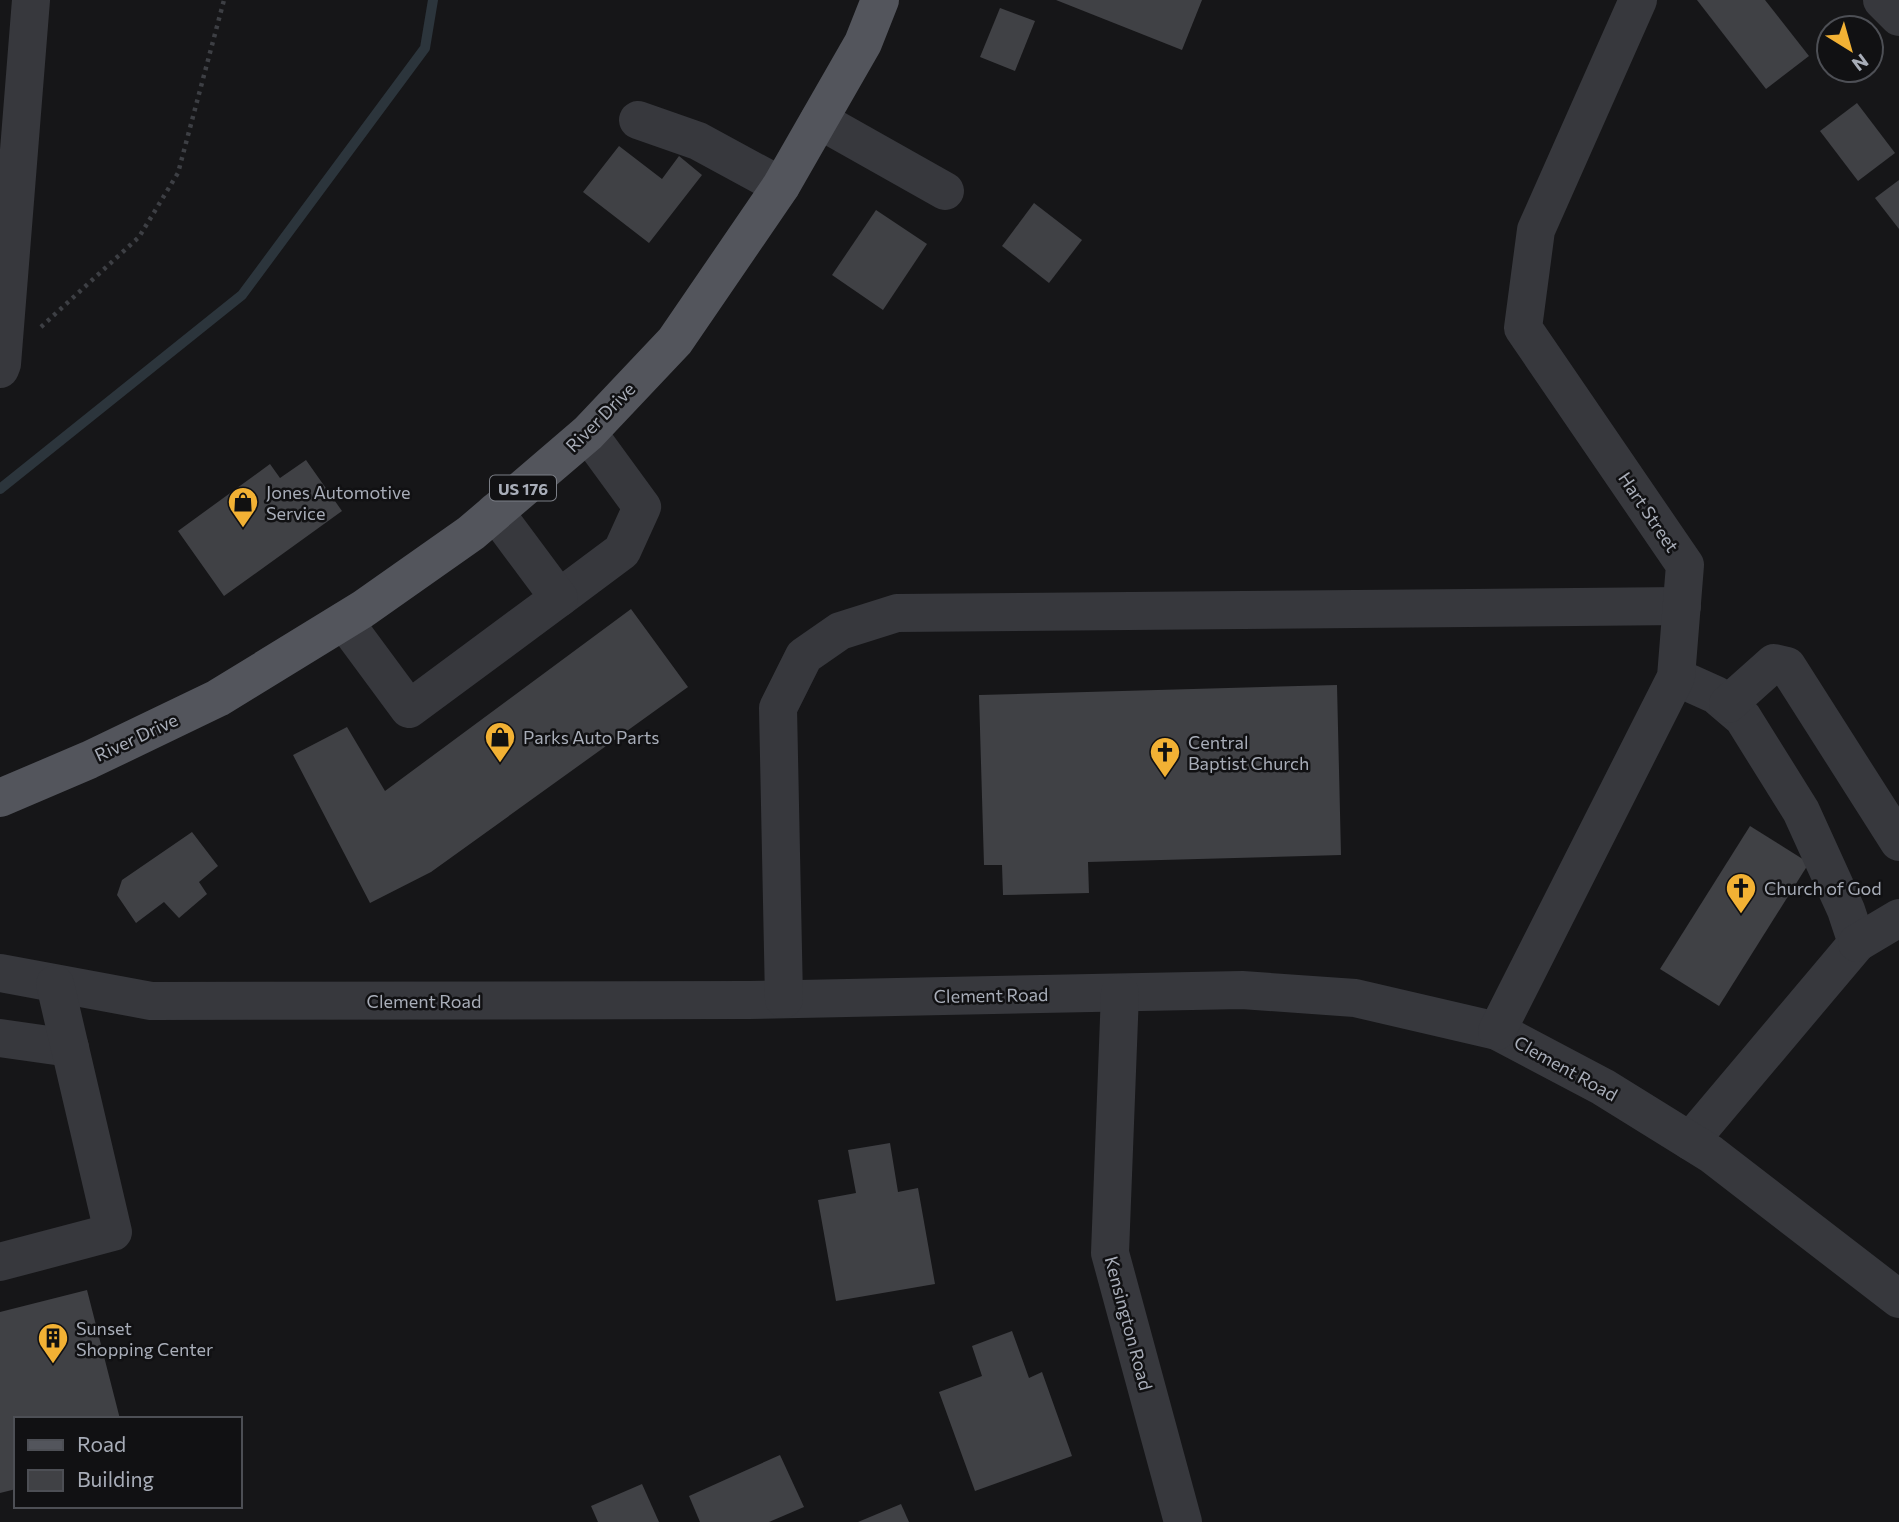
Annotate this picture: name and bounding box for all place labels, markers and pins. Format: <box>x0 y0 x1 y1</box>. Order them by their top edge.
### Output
place label: Jones Automotive Service <box>266 481 410 524</box>
shop icon: Jones Automotive Service <box>226 485 260 529</box>
shop icon: Parks Auto Parts <box>483 720 517 764</box>
place label: Parks Auto Parts <box>523 726 660 748</box>
place label: Central Baptist Church <box>1188 731 1309 774</box>
church icon: Central Baptist Church <box>1148 735 1182 779</box>
church icon: Church of God <box>1724 871 1758 915</box>
place label: Church of God <box>1764 877 1882 899</box>
place label: Sunset Shopping Center <box>76 1317 213 1360</box>
building icon: Sunset Shopping Center <box>36 1321 70 1365</box>

